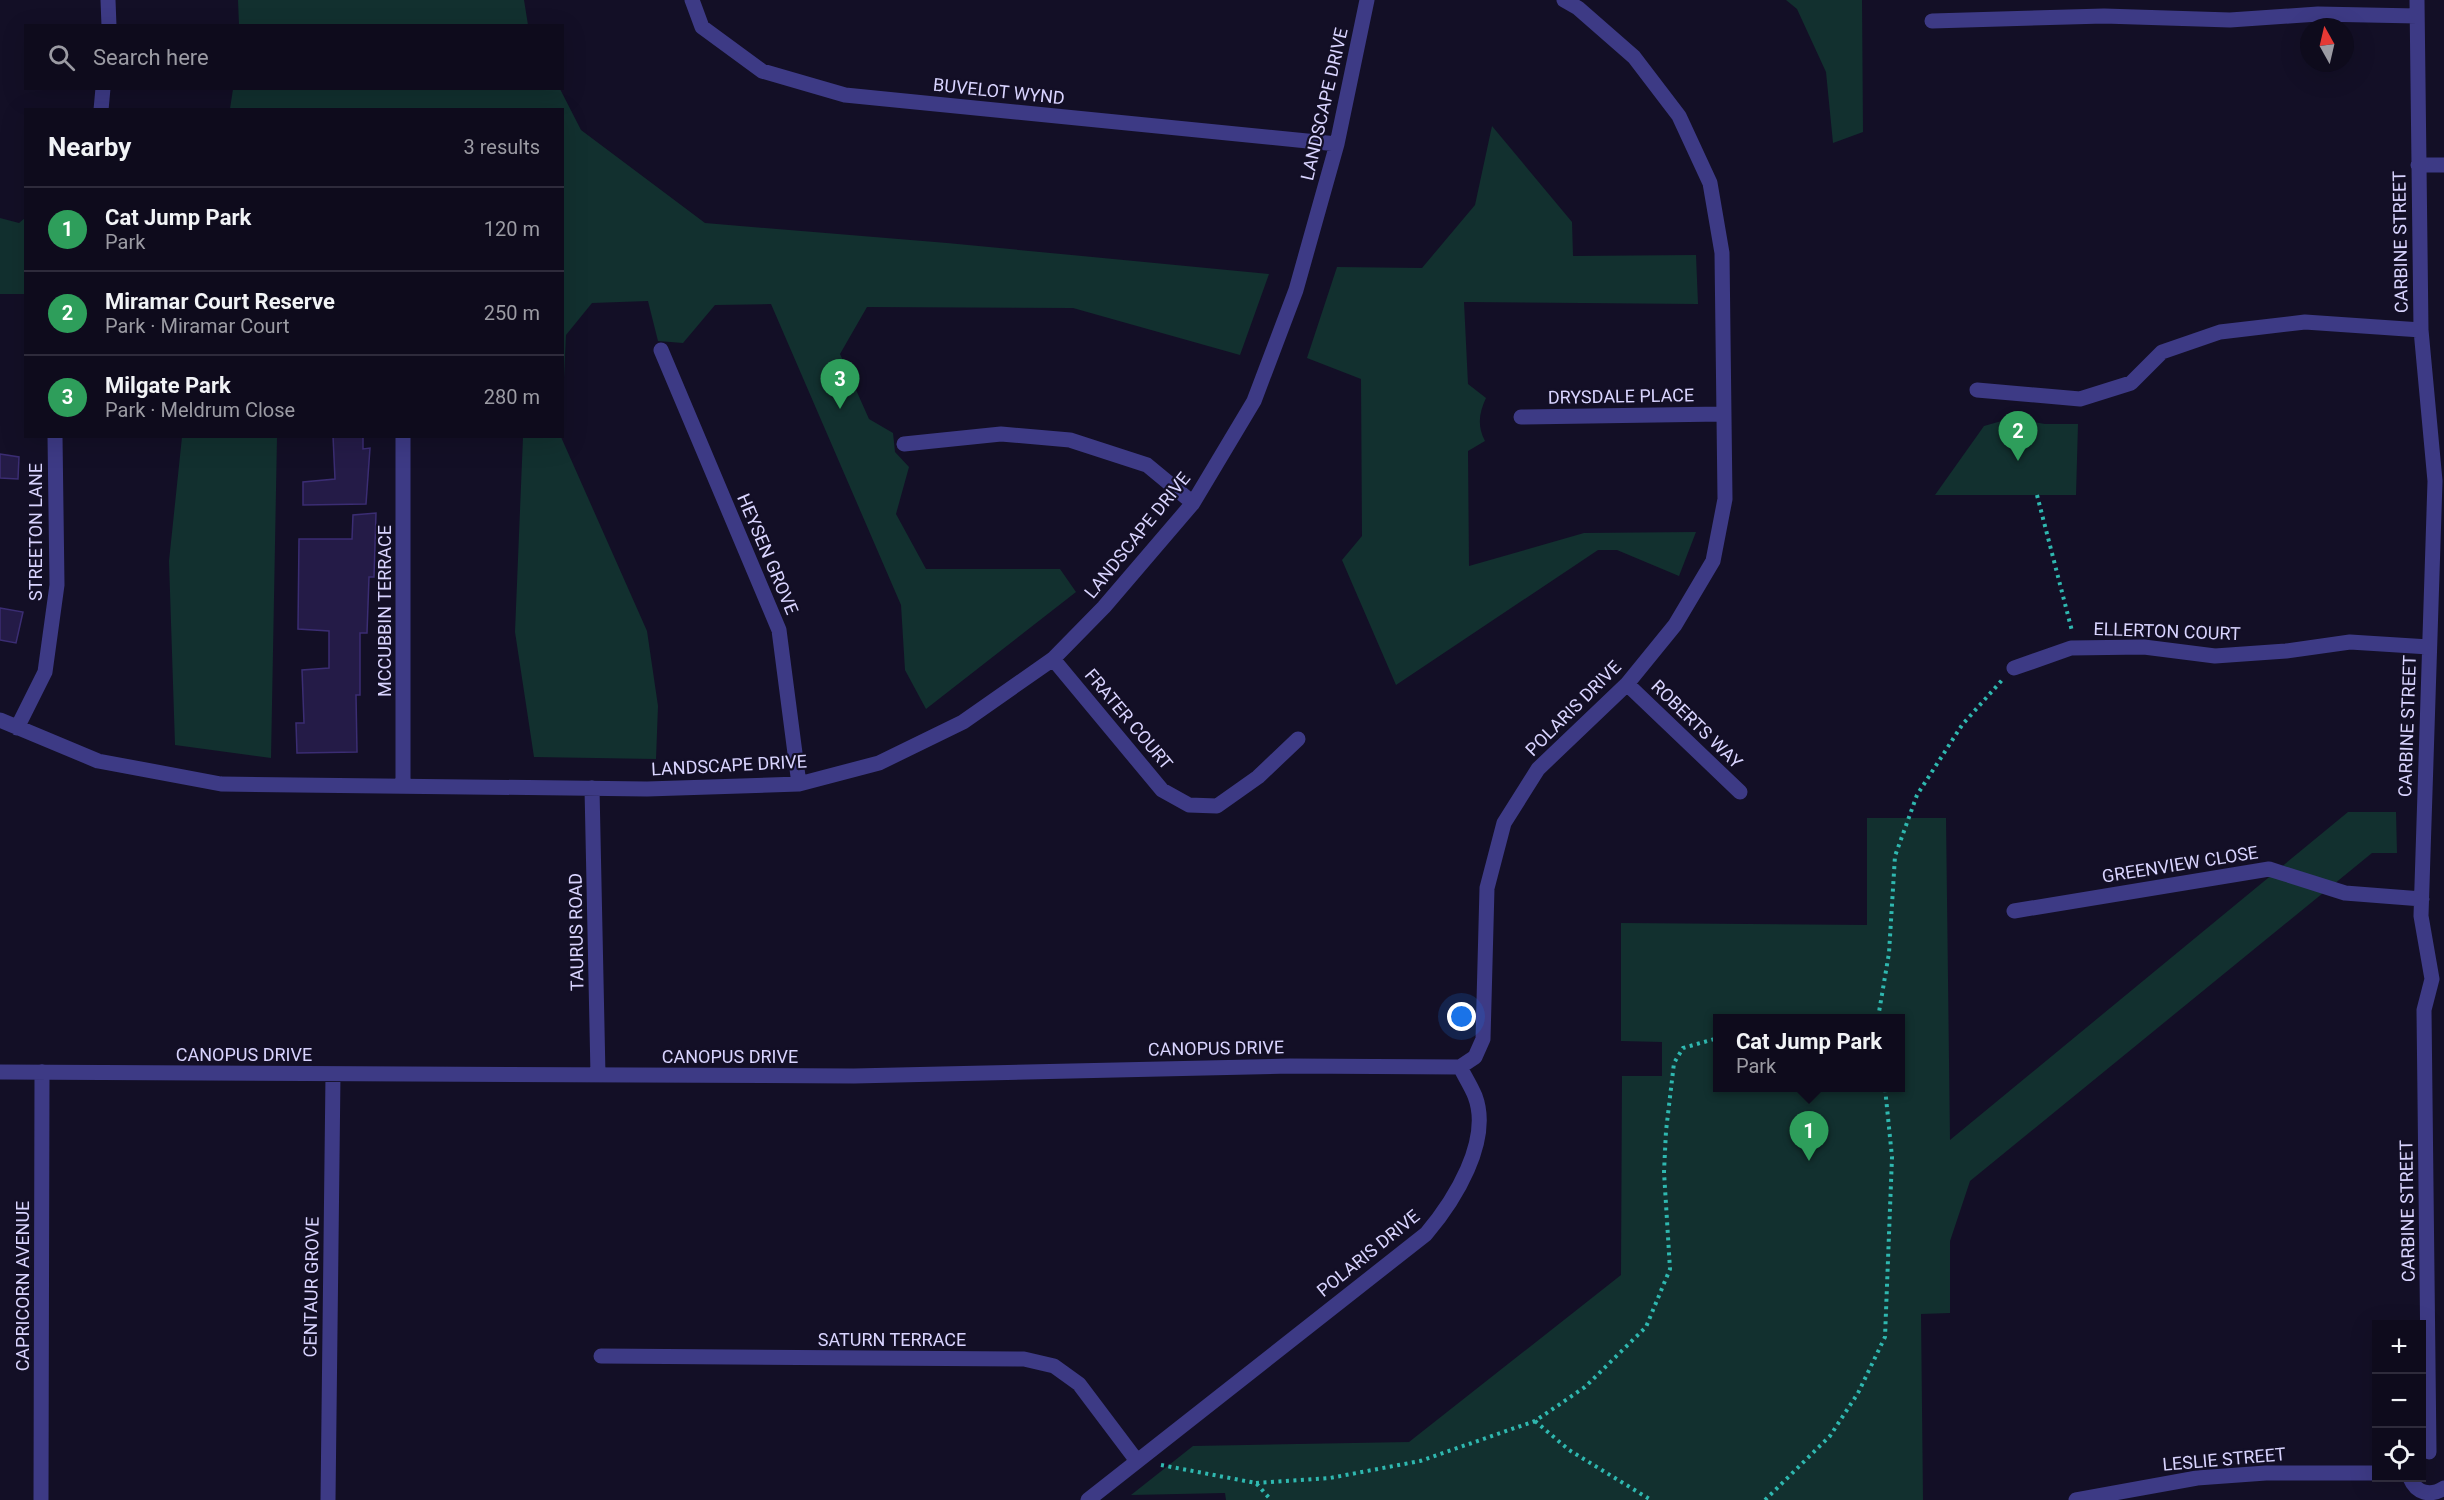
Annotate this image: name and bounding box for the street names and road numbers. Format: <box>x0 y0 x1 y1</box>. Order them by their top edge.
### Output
street label: LANDSCAPE DRIVE <box>1296 26 1352 182</box>
street label: BUVELOT WYND <box>932 74 1066 108</box>
street label: CARBINE STREET <box>2388 171 2412 313</box>
street label: DRYSDALE PLACE <box>1548 384 1694 408</box>
street label: STREETON LANE <box>25 463 46 601</box>
street label: LANDSCAPE DRIVE <box>1080 468 1194 602</box>
street label: HEYSEN GROVE <box>733 490 803 618</box>
street label: MCCUBBIN TERRACE <box>374 525 395 697</box>
street label: ELLERTON COURT <box>2093 618 2241 644</box>
street label: CARBINE STREET <box>2394 654 2420 797</box>
street label: POLARIS DRIVE <box>1521 656 1625 760</box>
street label: FRATER COURT <box>1081 664 1177 774</box>
street label: ROBERTS WAY <box>1647 675 1747 773</box>
street label: LANDSCAPE DRIVE <box>651 750 807 780</box>
street label: GREENVIEW CLOSE <box>2100 841 2260 887</box>
street label: TAURUS ROAD <box>564 873 588 991</box>
street label: CANOPUS DRIVE <box>1148 1036 1284 1060</box>
street label: CANOPUS DRIVE <box>176 1044 312 1065</box>
street label: CANOPUS DRIVE <box>662 1046 798 1067</box>
street label: CARBINE STREET <box>2395 1140 2419 1282</box>
street label: CAPRICORN AVENUE <box>12 1201 33 1371</box>
street label: POLARIS DRIVE <box>1312 1205 1424 1301</box>
street label: CENTAUR GROVE <box>299 1217 323 1357</box>
street label: SATURN TERRACE <box>818 1329 966 1350</box>
street label: LESLIE STREET <box>2161 1443 2287 1475</box>

